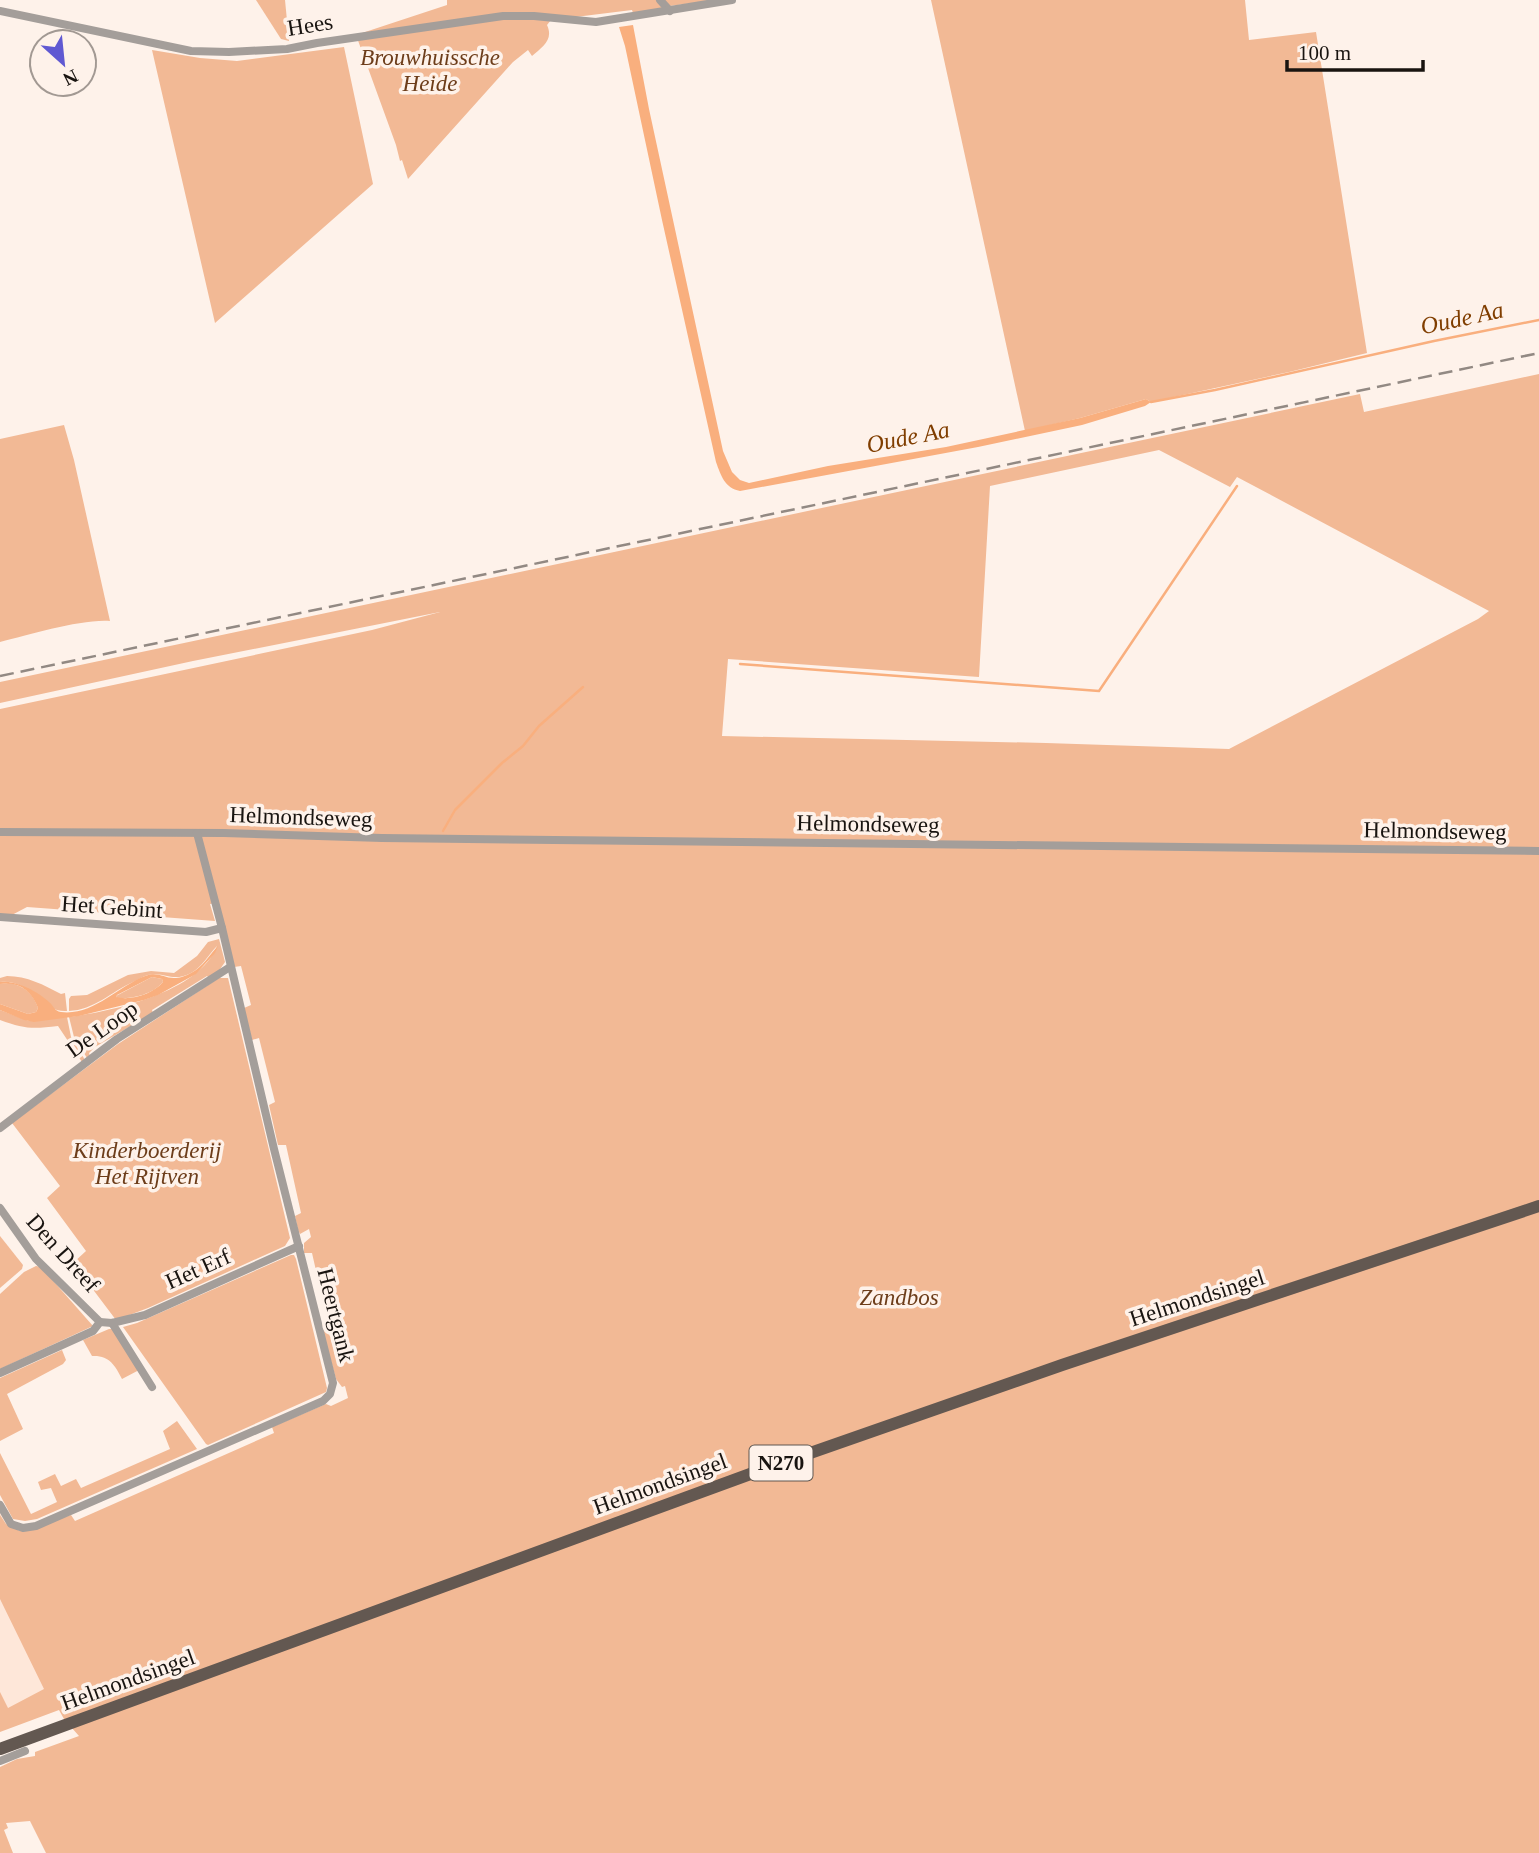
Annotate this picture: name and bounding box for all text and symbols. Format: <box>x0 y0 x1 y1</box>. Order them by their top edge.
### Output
street label: Hees <box>285 9 335 41</box>
north arrow <box>28 28 98 98</box>
scale bar <box>1287 28 1424 72</box>
text: 100 m <box>1298 41 1351 65</box>
park label: Brouwhuissche Heide <box>360 45 500 96</box>
text: N <box>59 65 81 90</box>
water label: Oude Aa <box>1418 297 1506 339</box>
water label: Oude Aa <box>864 416 952 458</box>
street label: Helmondseweg <box>229 802 373 832</box>
street label: Helmondseweg <box>796 810 940 838</box>
street label: Helmondseweg <box>1363 817 1507 845</box>
street label: Het Gebint <box>60 891 164 923</box>
street label: De Loop <box>62 995 142 1063</box>
park label: Kinderboerderij Het Rijtven <box>72 1138 221 1189</box>
street label: Den Dreef <box>21 1209 105 1297</box>
street label: Het Erf <box>162 1244 235 1294</box>
street label: Helmondsingel <box>1126 1264 1268 1332</box>
street label: Heertgank <box>312 1266 360 1365</box>
park label: Zandbos <box>859 1285 939 1310</box>
road number: N270 <box>750 1446 812 1480</box>
street label: Helmondsingel <box>590 1448 730 1520</box>
street label: Helmondsingel <box>58 1644 198 1716</box>

